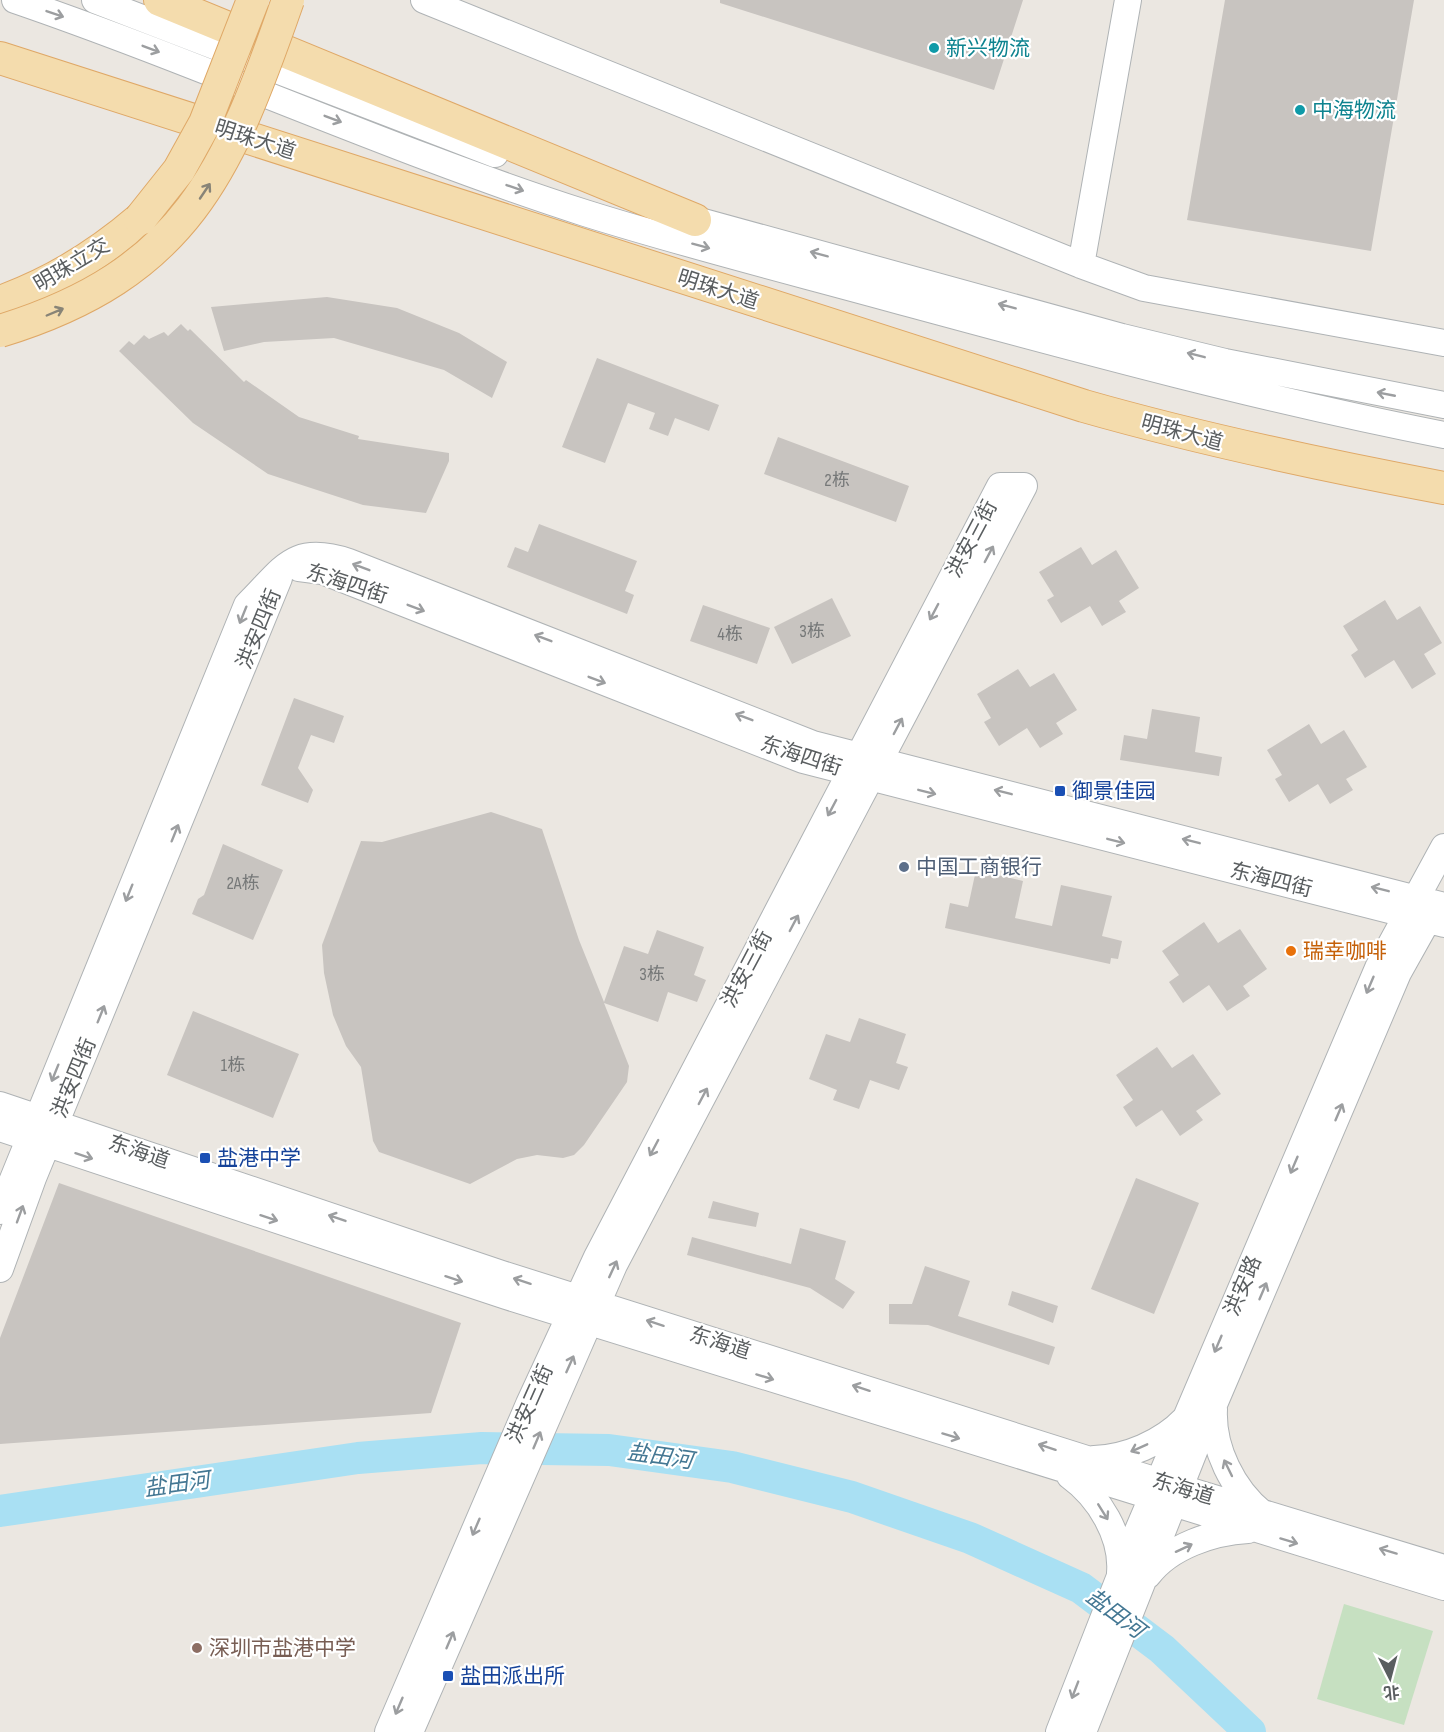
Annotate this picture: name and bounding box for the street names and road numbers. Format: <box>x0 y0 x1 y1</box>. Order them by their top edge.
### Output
street label: 明珠大道 <box>211 115 299 165</box>
street label: 明珠立交 <box>30 233 114 297</box>
street label: 明珠大道 <box>674 265 762 315</box>
street label: 明珠大道 <box>1138 410 1226 456</box>
street label: 洪安三街 <box>941 496 1003 582</box>
street label: 东海四街 <box>303 559 391 609</box>
street label: 洪安四街 <box>232 585 286 673</box>
street label: 东海四街 <box>757 731 845 781</box>
street label: 东海四街 <box>1227 858 1315 902</box>
street label: 洪安三街 <box>716 926 778 1012</box>
street label: 洪安四街 <box>47 1034 101 1122</box>
street label: 东海道 <box>105 1130 173 1174</box>
street label: 洪安路 <box>1219 1252 1267 1320</box>
street label: 东海道 <box>686 1321 754 1365</box>
street label: 洪安三街 <box>501 1361 559 1447</box>
street label: 东海道 <box>1149 1468 1217 1510</box>

